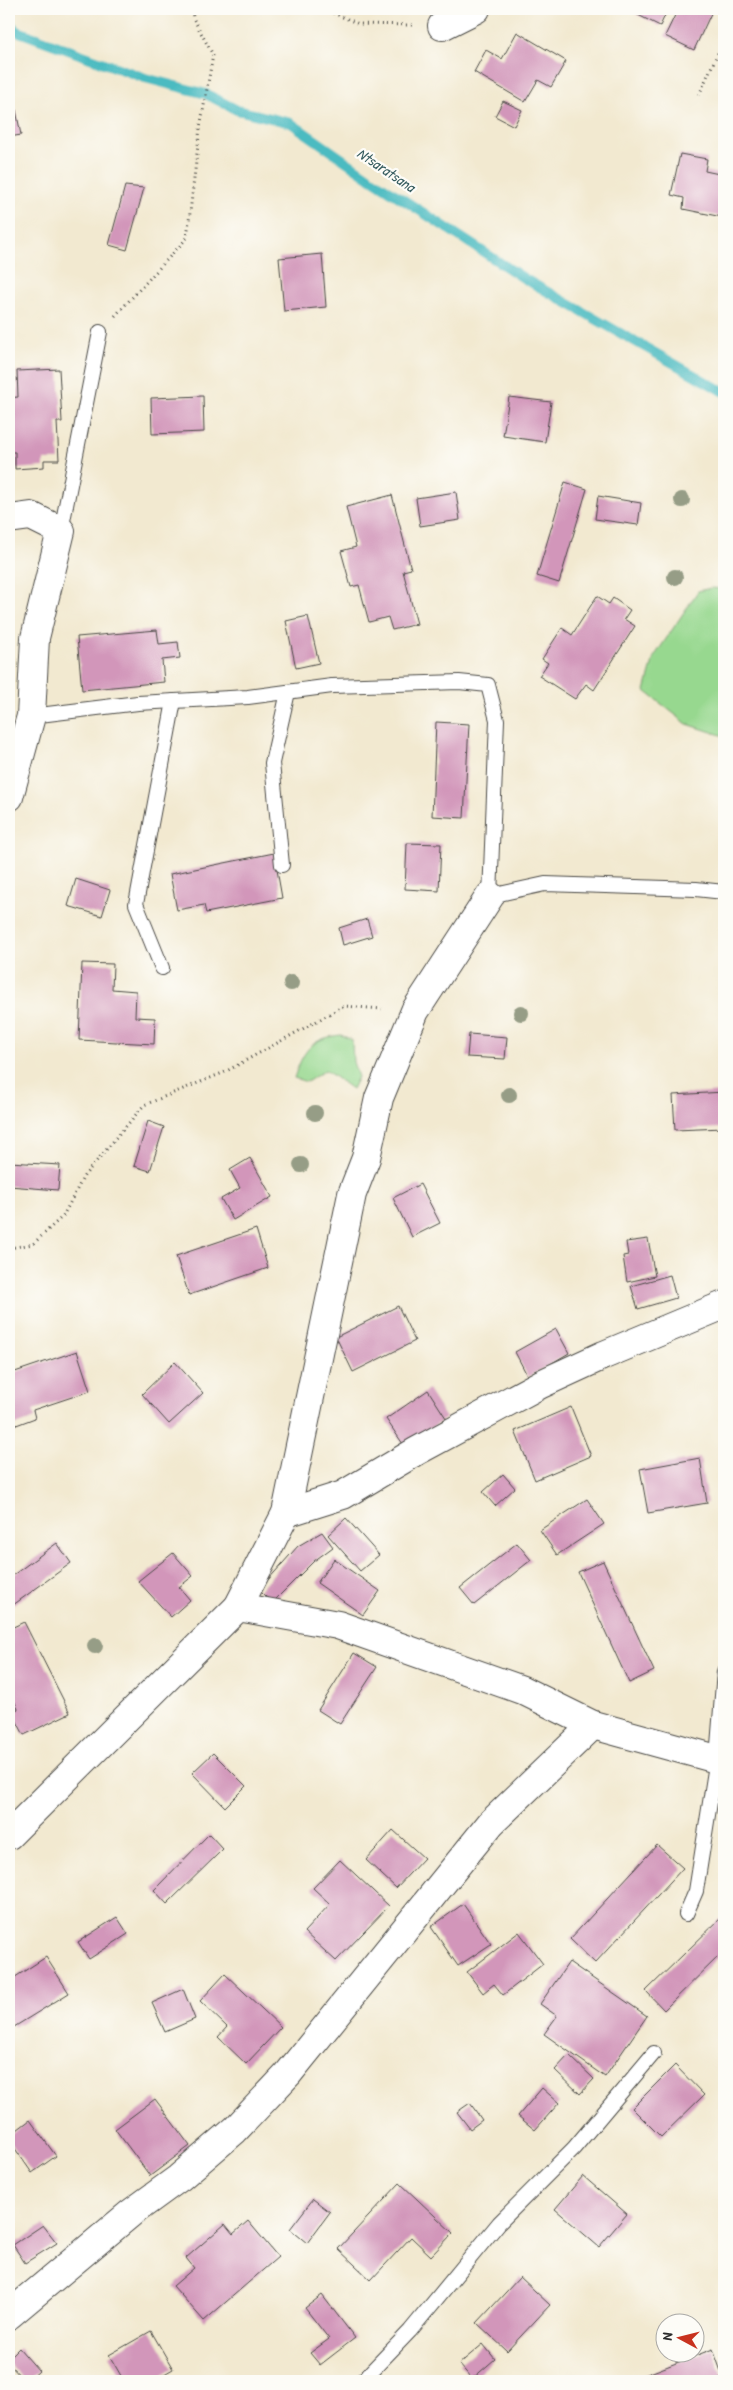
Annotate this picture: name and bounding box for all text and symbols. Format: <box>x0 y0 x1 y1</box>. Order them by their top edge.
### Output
water label: Ntsaratsana <box>353 142 421 198</box>
north arrow <box>656 2312 706 2362</box>
text: N <box>657 2331 677 2341</box>

